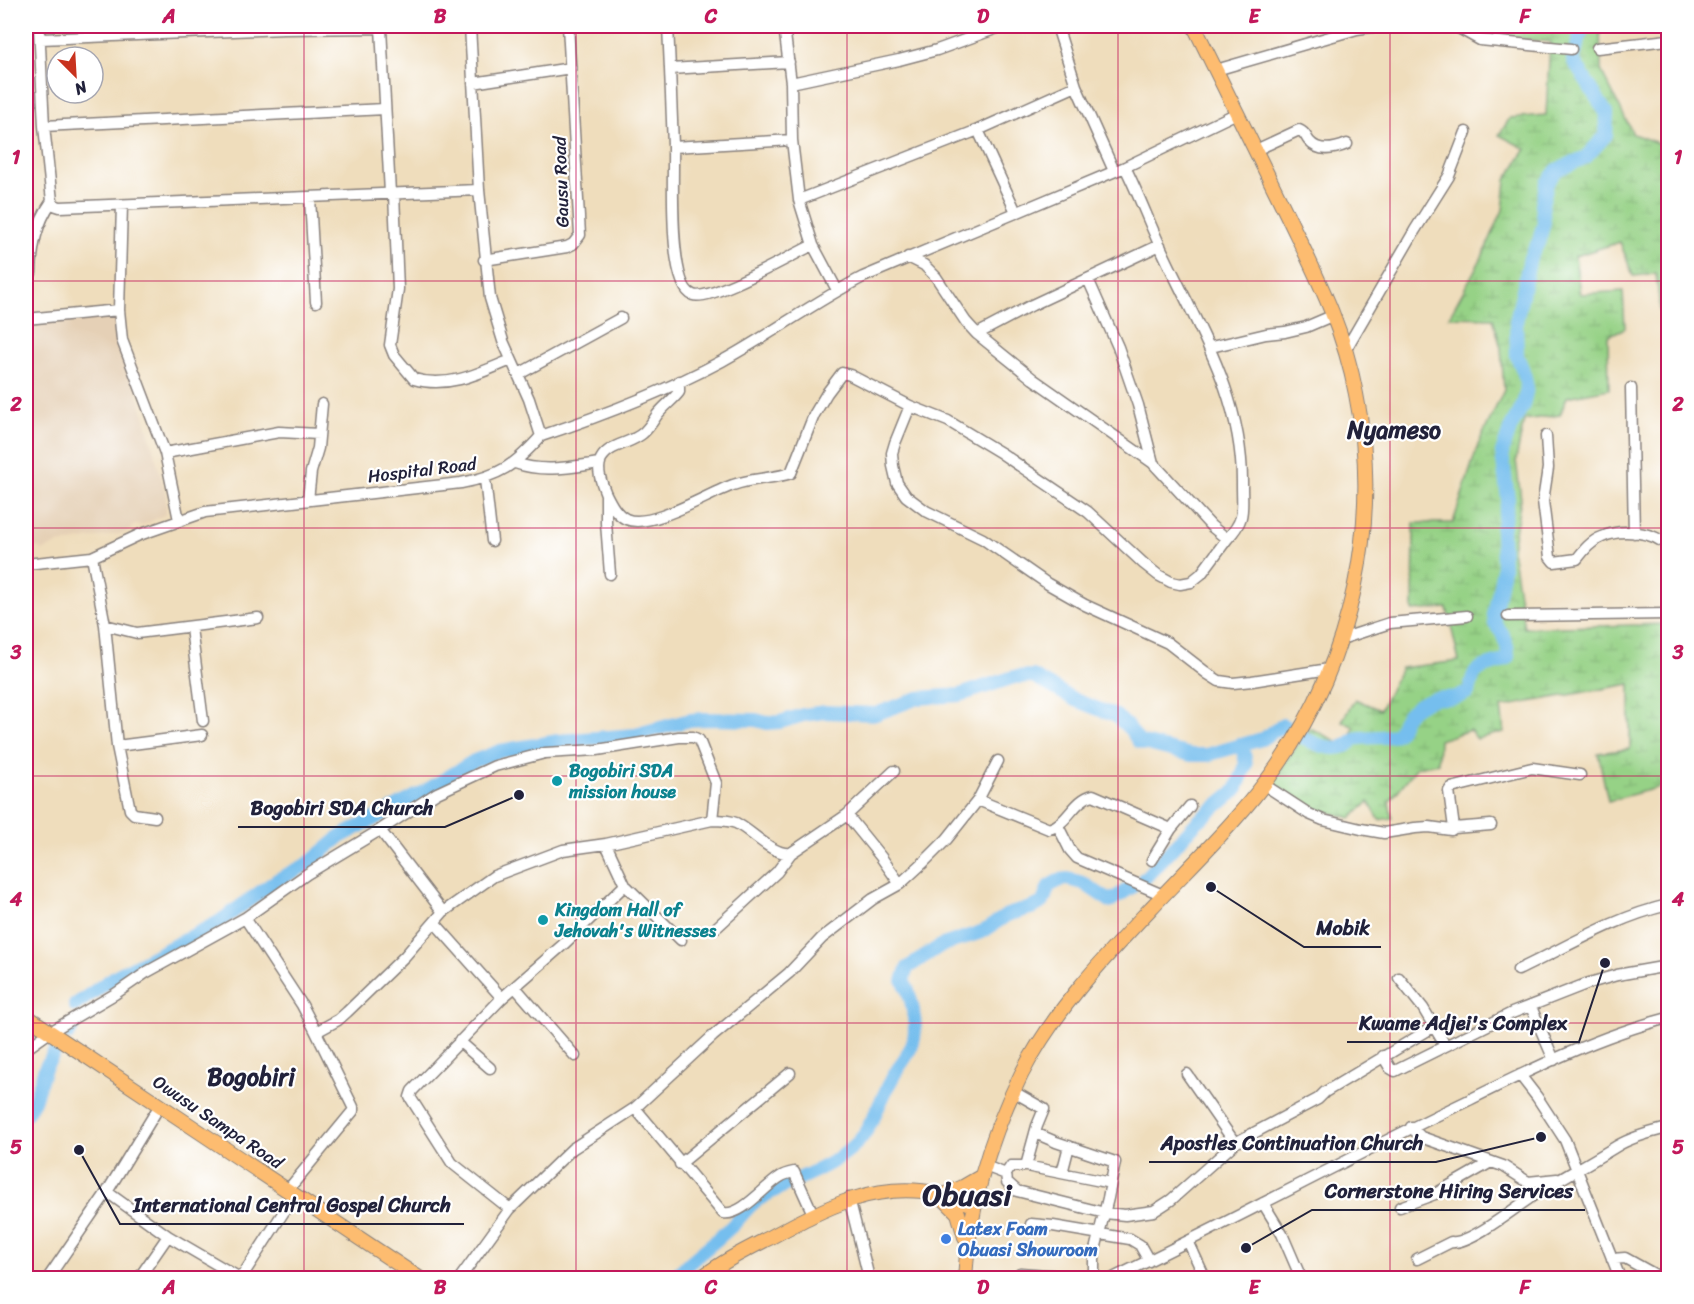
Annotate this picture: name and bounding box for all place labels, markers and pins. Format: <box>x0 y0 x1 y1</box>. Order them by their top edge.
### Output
place label: Bogobiri SDA mission house <box>568 755 676 808</box>
marker: Bogobiri SDA mission house <box>550 774 564 788</box>
callout: Bogobiri SDA Church <box>238 789 445 827</box>
place label: Kingdom Hall of Jehovah's Witnesses <box>554 894 717 947</box>
callout: Mobik <box>1304 909 1381 947</box>
marker: Kingdom Hall of Jehovah's Witnesses <box>536 913 550 927</box>
callout: Kwame Adjei's Complex <box>1347 1004 1579 1042</box>
callout: Apostles Continuation Church <box>1149 1124 1436 1162</box>
callout: Cornerstone Hiring Services <box>1312 1172 1585 1210</box>
callout: International Central Gospel Church <box>120 1186 464 1224</box>
place label: Latex Foam Obuasi Showroom <box>958 1213 1098 1266</box>
marker: Latex Foam Obuasi Showroom <box>939 1232 953 1246</box>

